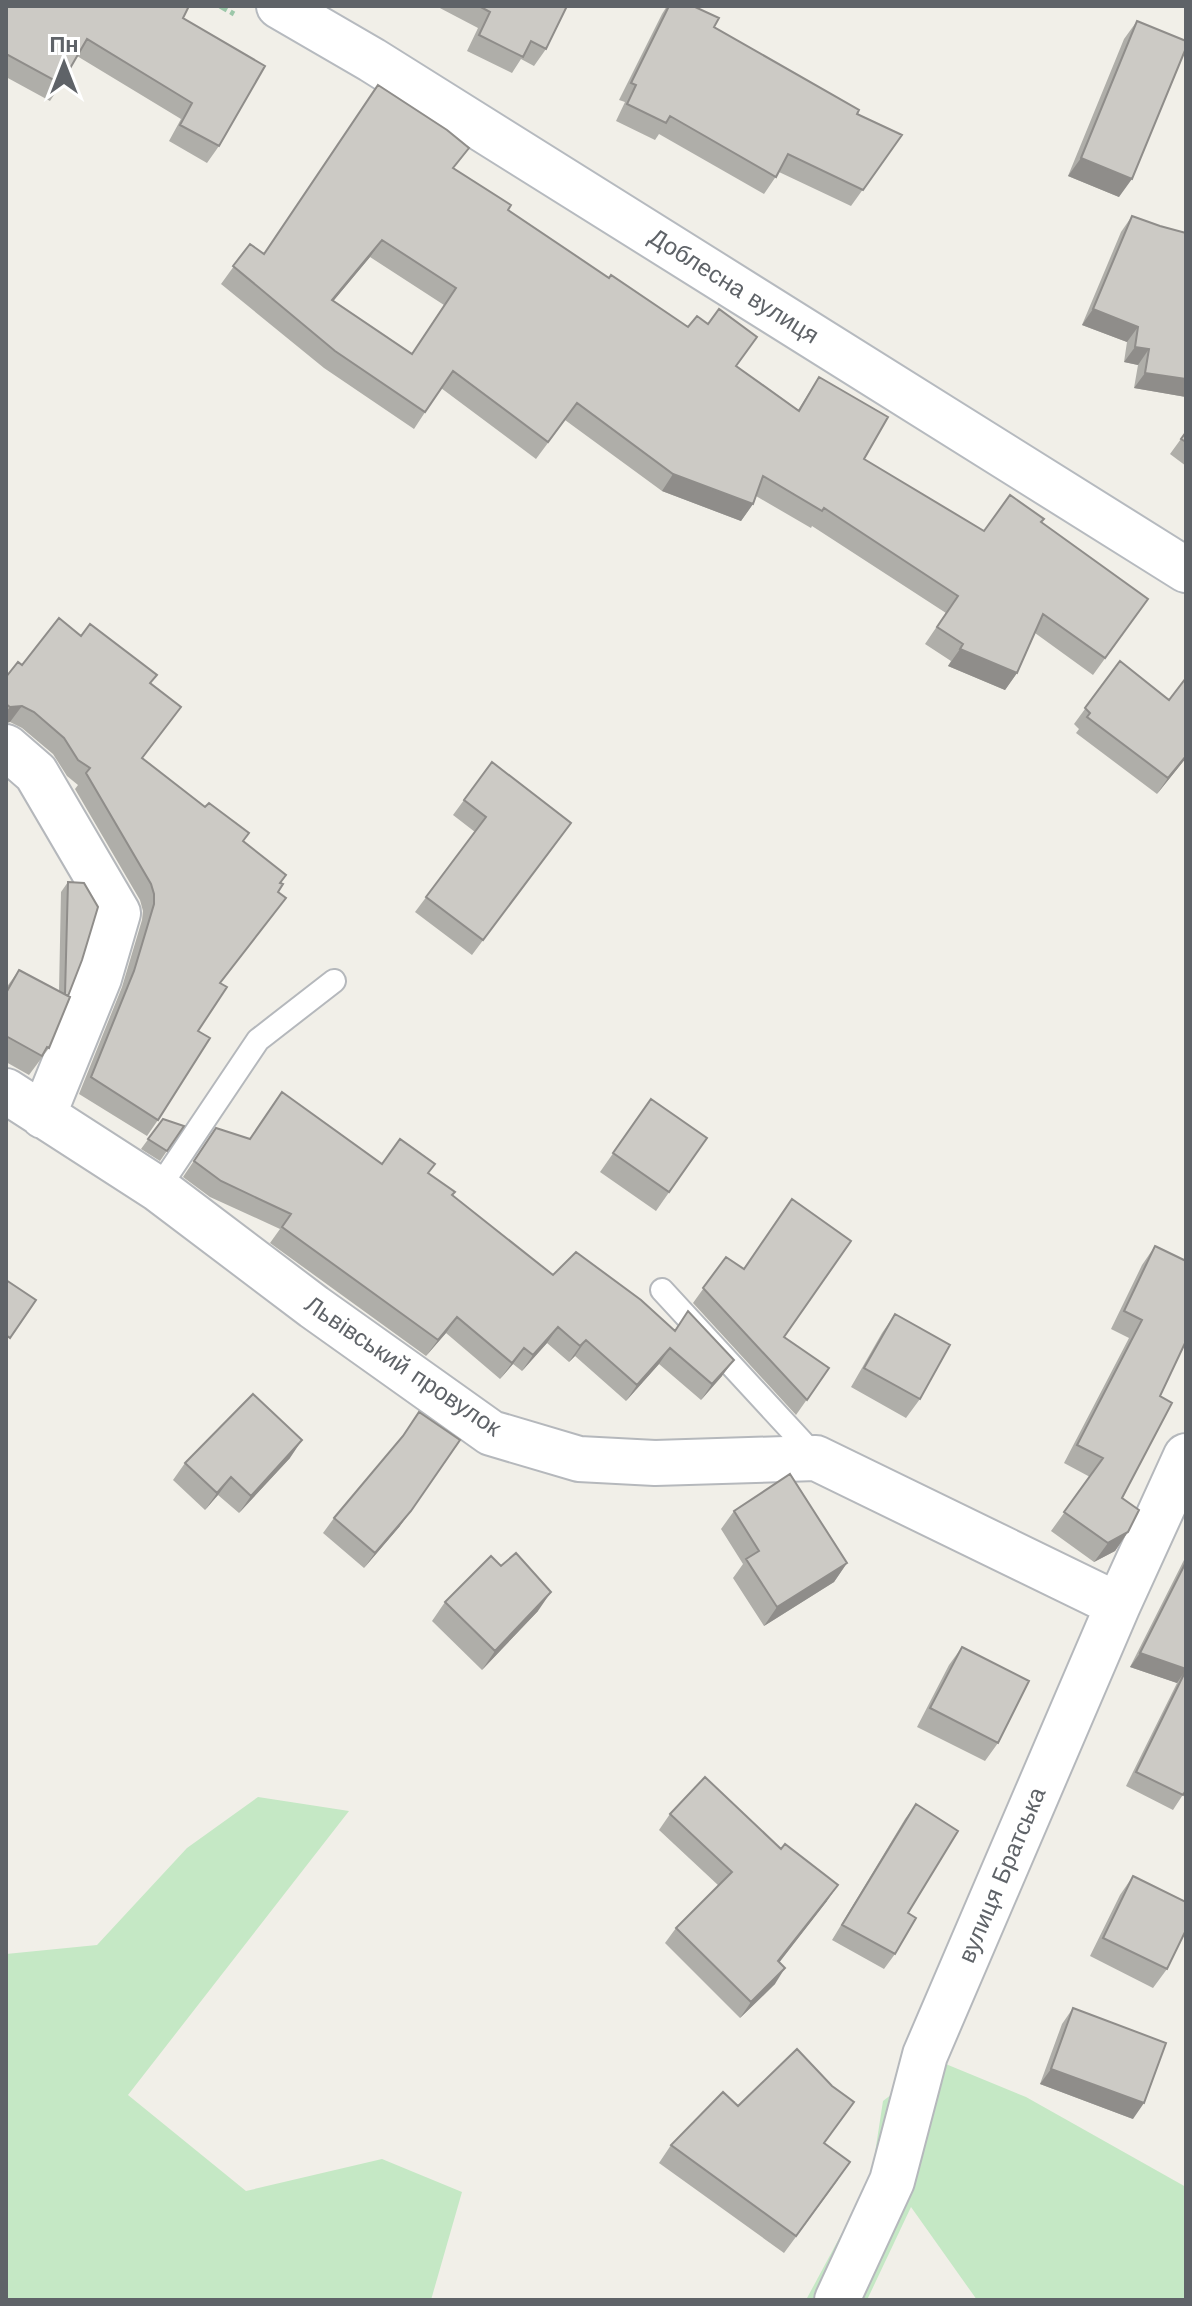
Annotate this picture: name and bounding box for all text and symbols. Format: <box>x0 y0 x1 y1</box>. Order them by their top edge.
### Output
north arrow <box>24 24 104 104</box>
text: Пн <box>49 32 79 57</box>
street label: Доблесна вулиця <box>644 223 824 349</box>
street label: Львівський провулок <box>300 1290 507 1442</box>
street label: вулиця Братська <box>952 1783 1052 1967</box>

